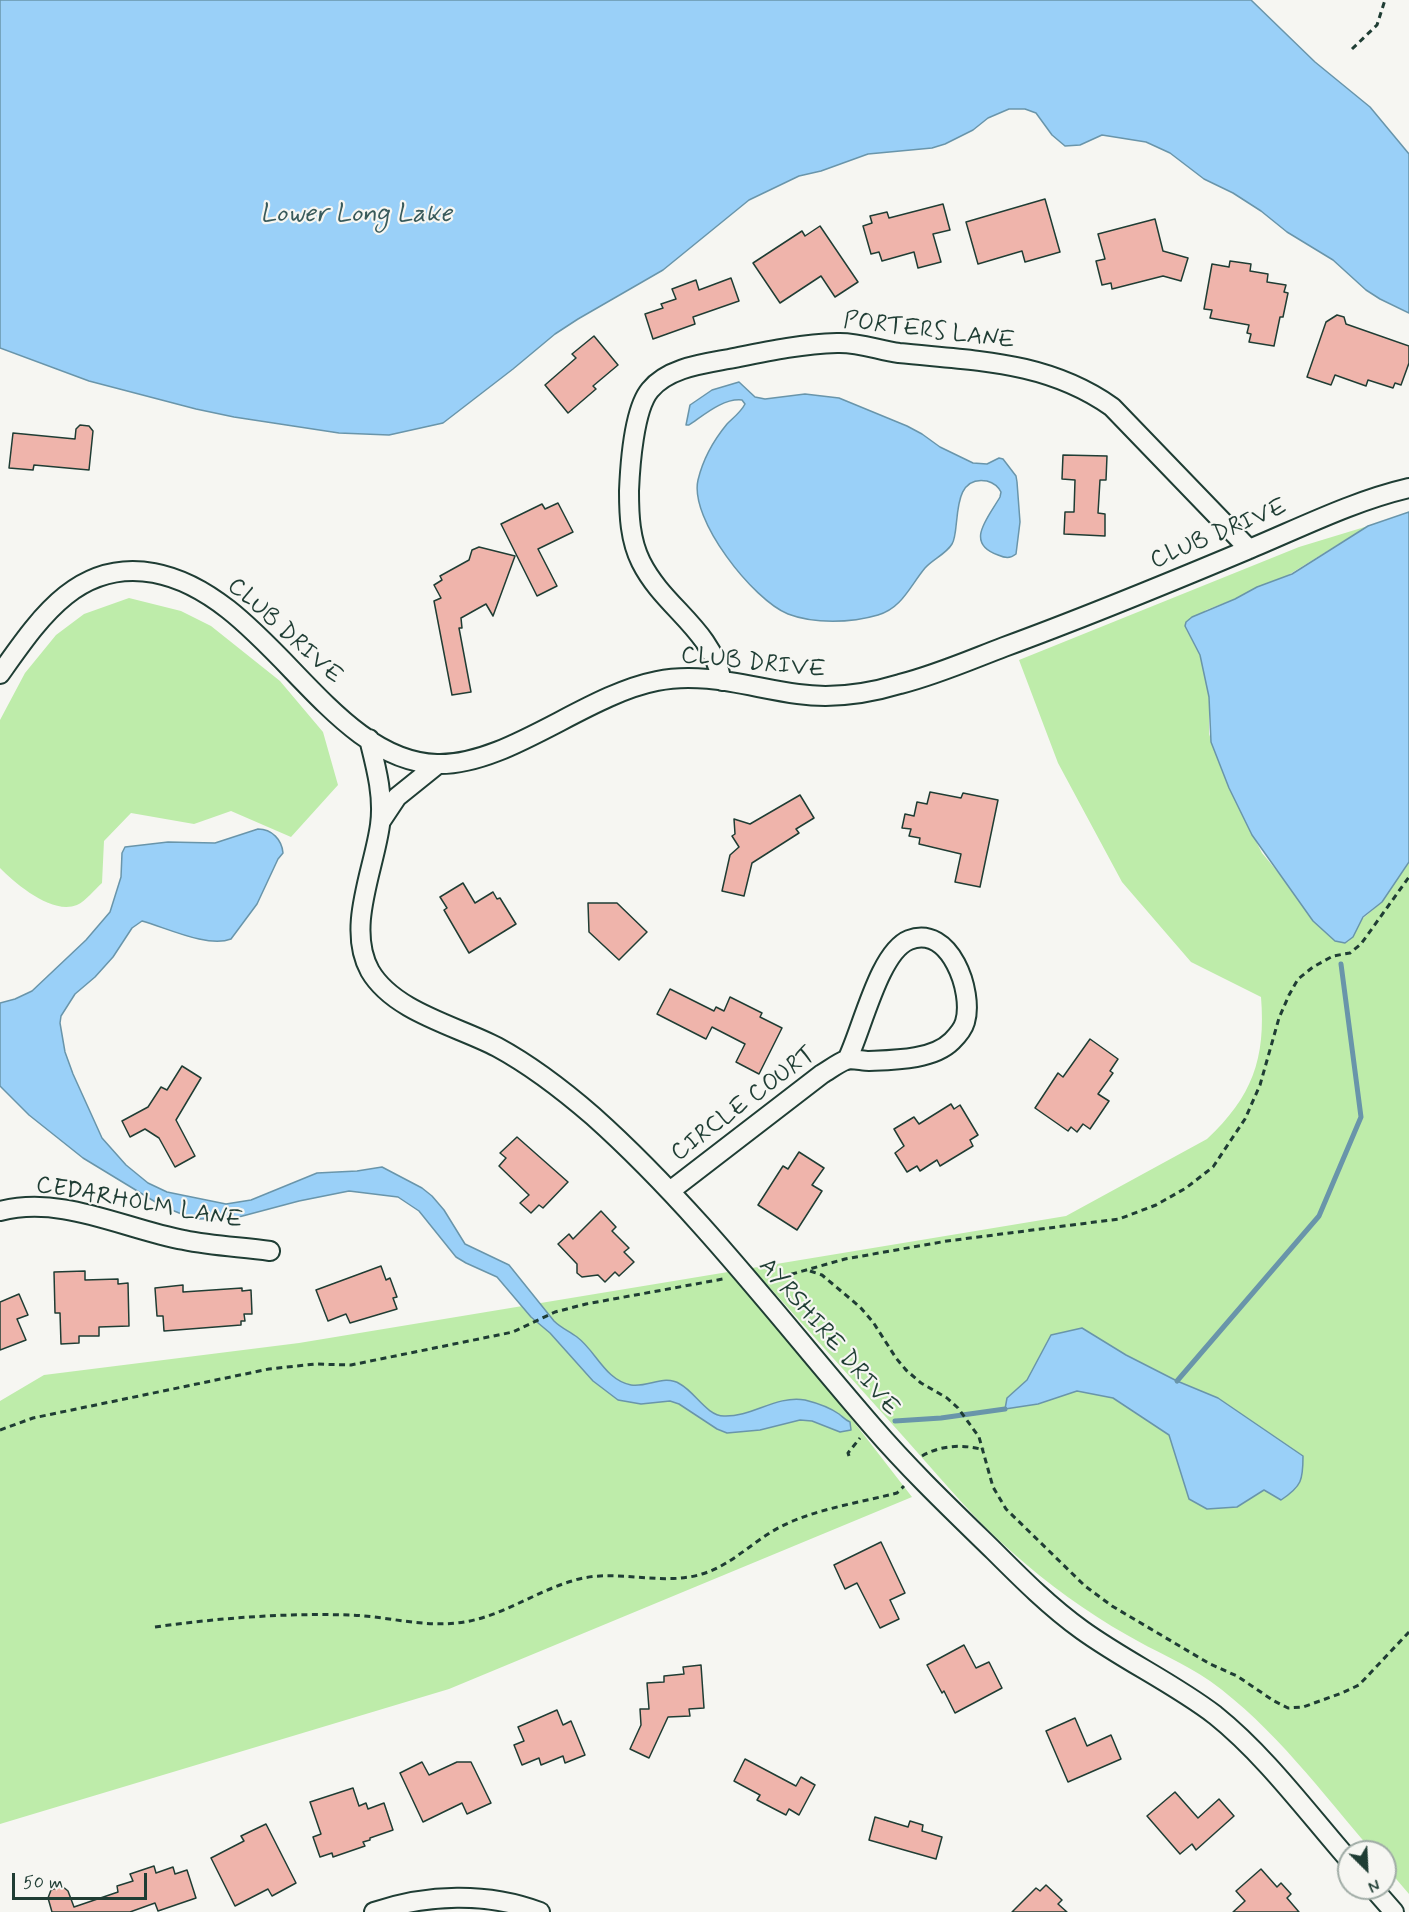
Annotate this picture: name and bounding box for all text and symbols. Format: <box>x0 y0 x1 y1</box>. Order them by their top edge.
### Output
water label: Lower Long Lake <box>260 200 452 232</box>
street label: PORTERS LANE <box>842 307 1016 357</box>
street label: CLUB DRIVE <box>1146 493 1292 577</box>
street label: CLUB DRIVE <box>220 573 348 691</box>
street label: CLUB DRIVE <box>679 642 827 686</box>
street label: CIRCLE COURT <box>666 1041 822 1169</box>
street label: CEDARHOLM LANE <box>33 1172 245 1236</box>
street label: AYRSHIRE DRIVE <box>751 1253 905 1423</box>
north arrow <box>1337 1840 1397 1900</box>
scale bar <box>15 1861 150 1899</box>
text: 50 m <box>23 1871 63 1895</box>
text: N <box>1365 1873 1383 1897</box>

